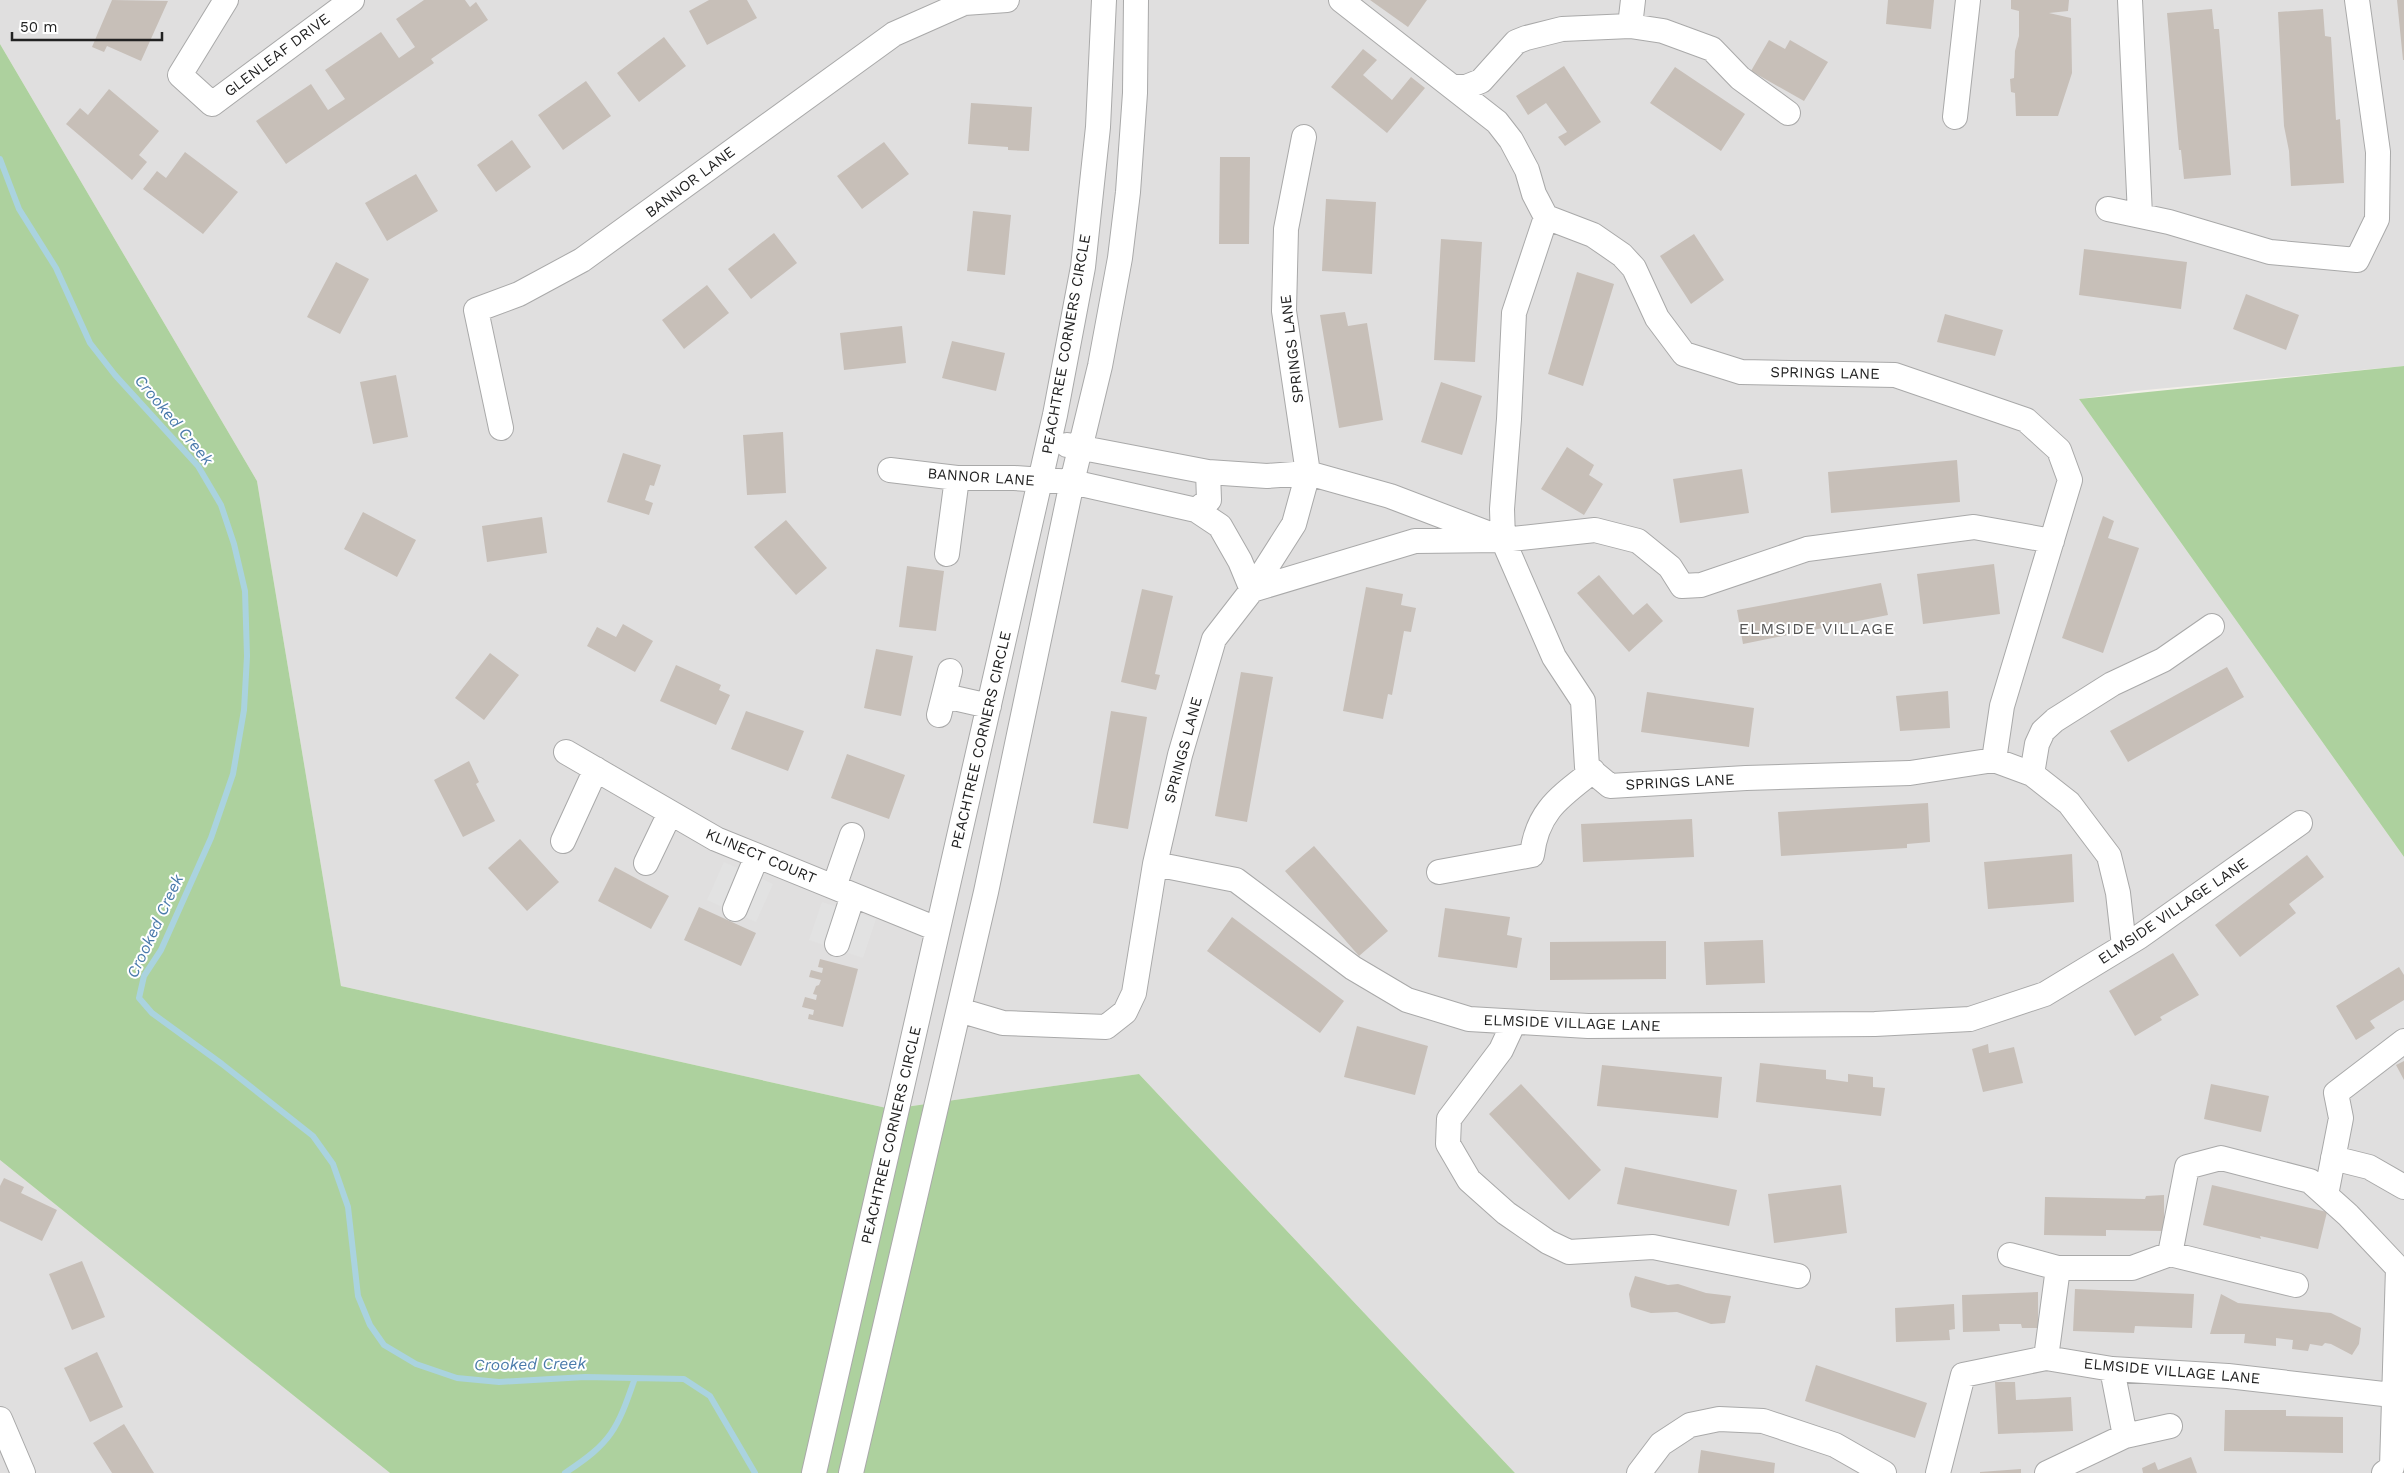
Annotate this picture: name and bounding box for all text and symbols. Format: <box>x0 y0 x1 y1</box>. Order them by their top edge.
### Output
scale bar <box>12 10 162 42</box>
street label: GLENLEAF DRIVE <box>221 10 333 100</box>
text: 50 m <box>20 18 57 36</box>
street label: BANNOR LANE <box>642 143 738 221</box>
street label: PEACHTREE CORNERS CIRCLE <box>1038 233 1094 455</box>
street label: SPRINGS LANE <box>1276 294 1308 404</box>
street label: SPRINGS LANE <box>1770 363 1880 383</box>
water label: Crooked Creek <box>131 371 218 470</box>
street label: BANNOR LANE <box>927 464 1035 490</box>
district label: ELMSIDE VILLAGE <box>1739 619 1895 638</box>
street label: PEACHTREE CORNERS CIRCLE <box>947 629 1015 851</box>
street label: SPRINGS LANE <box>1160 695 1206 805</box>
street label: SPRINGS LANE <box>1625 770 1735 794</box>
street label: KLINECT COURT <box>703 825 819 887</box>
street label: ELMSIDE VILLAGE LANE <box>2095 854 2251 968</box>
water label: Crooked Creek <box>123 870 188 981</box>
street label: ELMSIDE VILLAGE LANE <box>1483 1011 1661 1035</box>
street label: PEACHTREE CORNERS CIRCLE <box>857 1024 925 1246</box>
water label: Crooked Creek <box>474 1354 587 1374</box>
street label: ELMSIDE VILLAGE LANE <box>2083 1354 2261 1388</box>

